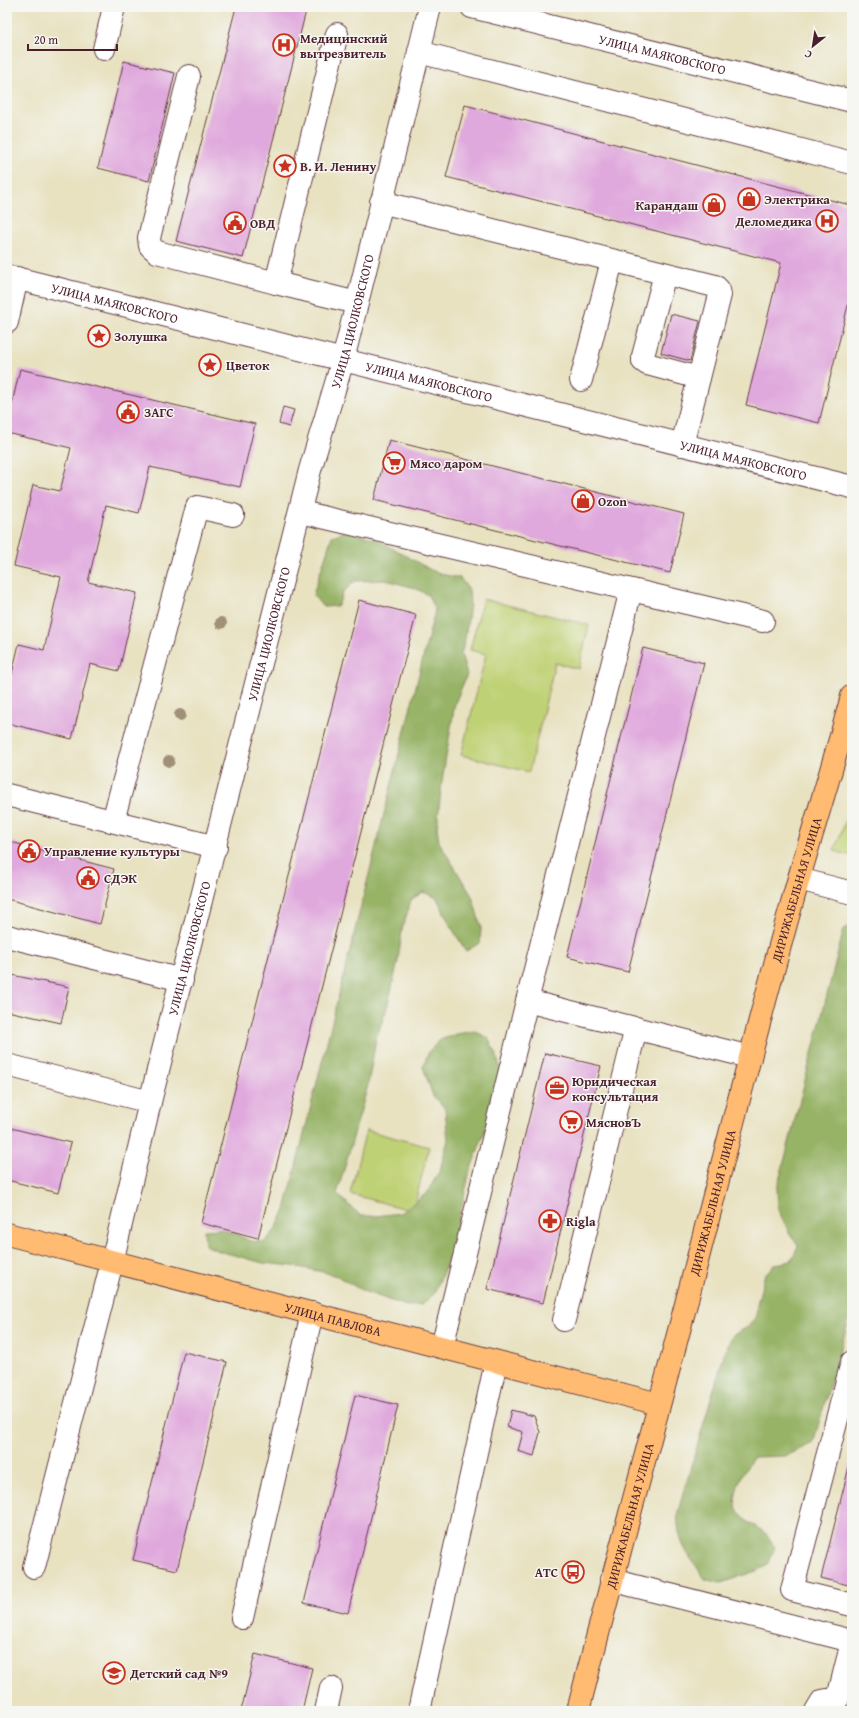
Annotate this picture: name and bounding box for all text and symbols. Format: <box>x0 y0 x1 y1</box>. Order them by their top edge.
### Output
scale bar <box>28 26 117 52</box>
north arrow <box>793 26 833 66</box>
place label: Медицинский вытрезвитель <box>300 29 388 63</box>
street label: УЛИЦА МАЯКОВСКОГО <box>597 30 728 79</box>
text: 20 m <box>34 31 58 48</box>
hospital icon: Медицинский вытрезвитель <box>271 32 297 58</box>
text: С <box>801 46 815 63</box>
place icon: В. И. Ленину <box>272 153 298 179</box>
place label: В. И. Ленину <box>300 157 376 176</box>
shop icon: Электрика <box>736 186 762 212</box>
place label: Электрика <box>764 190 830 209</box>
shop icon: Карандаш <box>701 192 727 218</box>
place label: Карандаш <box>635 196 698 215</box>
hospital icon: Деломедика <box>814 208 840 234</box>
public building icon: ОВД <box>222 210 248 236</box>
place label: Деломедика <box>735 212 812 231</box>
place label: ОВД <box>250 214 275 233</box>
street label: УЛИЦА ЦИОЛКОВСКОГО <box>326 252 379 391</box>
street label: УЛИЦА МАЯКОВСКОГО <box>49 278 180 328</box>
place icon: Золушка <box>86 323 112 349</box>
place label: Золушка <box>114 327 168 346</box>
place icon: Цветок <box>197 352 223 378</box>
place label: Цветок <box>226 356 270 375</box>
street label: УЛИЦА МАЯКОВСКОГО <box>363 357 495 407</box>
public building icon: ЗАГС <box>115 399 141 425</box>
place label: ЗАГС <box>144 403 174 422</box>
street label: УЛИЦА МАЯКОВСКОГО <box>678 435 809 485</box>
supermarket icon: Мясо даром <box>381 450 407 476</box>
place label: Мясо даром <box>410 454 483 473</box>
shop icon: Ozon <box>570 488 596 514</box>
place label: Ozon <box>598 492 627 511</box>
street label: УЛИЦА ЦИОЛКОВСКОГО <box>243 565 295 703</box>
street label: ДИРИЖАБЕЛЬНАЯ УЛИЦА <box>767 815 827 965</box>
public building icon: Управление культуры <box>16 838 42 864</box>
place label: Управление культуры <box>44 842 180 861</box>
public building icon: СДЭК <box>75 865 101 891</box>
place label: СДЭК <box>104 869 137 888</box>
street label: УЛИЦА ЦИОЛКОВСКОГО <box>163 879 216 1017</box>
place label: Юридическая консультация <box>572 1072 659 1106</box>
office icon: Юридическая консультация <box>544 1075 570 1101</box>
supermarket icon: МясновЪ <box>558 1109 584 1135</box>
place label: МясновЪ <box>586 1113 642 1132</box>
street label: ДИРИЖАБЕЛЬНАЯ УЛИЦА <box>685 1127 741 1279</box>
pharmacy icon: Rigla <box>537 1208 563 1234</box>
place label: Rigla <box>566 1212 596 1231</box>
street label: УЛИЦА ПАВЛОВА <box>283 1298 383 1341</box>
street label: ДИРИЖАБЕЛЬНАЯ УЛИЦА <box>601 1441 659 1592</box>
bus stop icon: АТС <box>560 1559 586 1585</box>
place label: АТС <box>535 1563 558 1582</box>
school or university icon: Детский сад №9 <box>101 1660 127 1686</box>
place label: Детский сад №9 <box>129 1664 228 1683</box>

